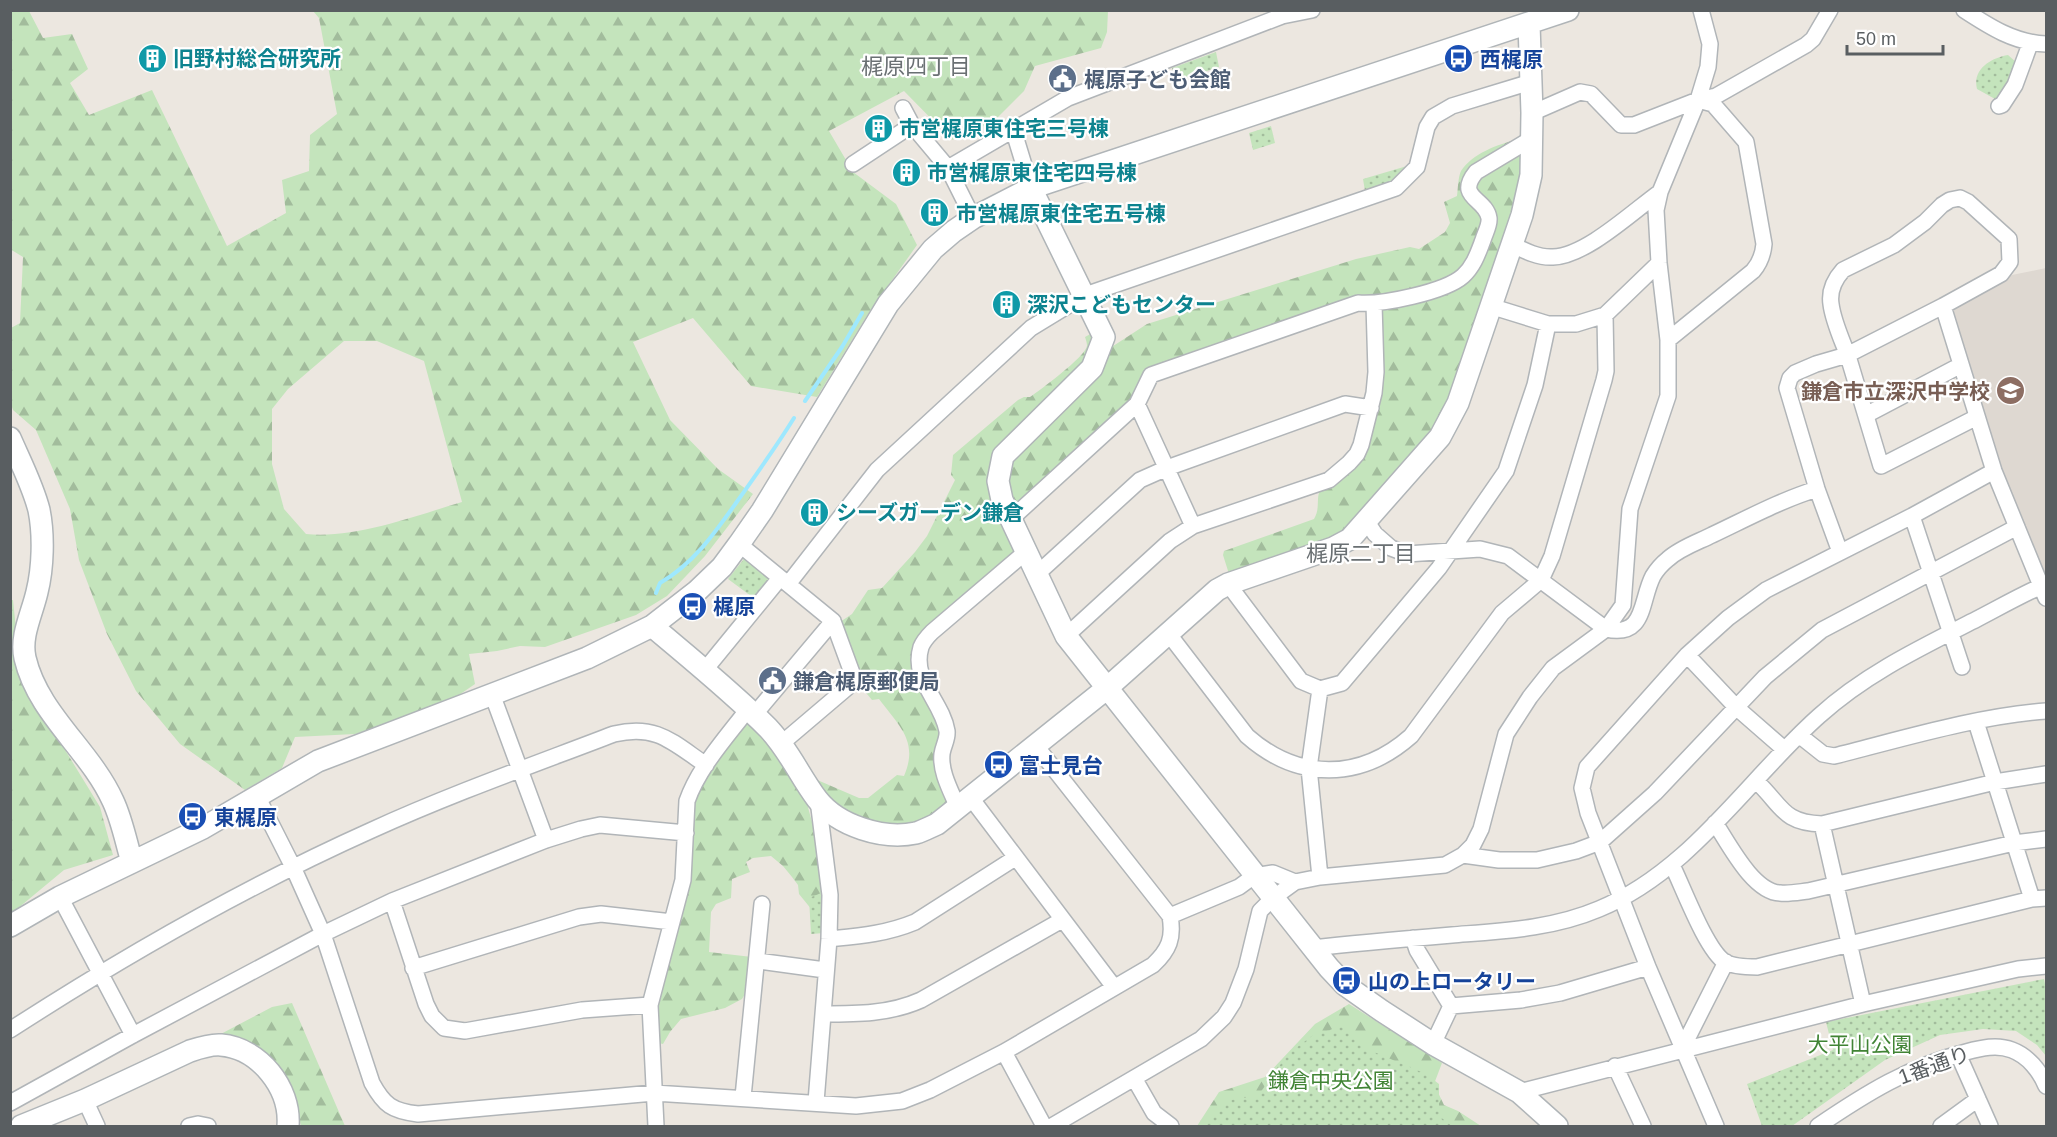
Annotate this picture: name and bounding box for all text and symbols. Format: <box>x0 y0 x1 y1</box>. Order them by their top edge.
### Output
scale bar <box>1847 18 1943 56</box>
text: 50 m <box>1856 29 1896 49</box>
building icon: 旧野村総合研究所 <box>136 42 168 74</box>
bus stop icon: 西梶原 <box>1443 43 1475 75</box>
place label: 旧野村総合研究所 <box>173 47 341 70</box>
place label: 西梶原 <box>1480 48 1543 71</box>
district label: 梶原四丁目 <box>861 54 971 79</box>
public building icon: 梶原子ども会館 <box>1047 63 1079 95</box>
place label: 梶原子ども会館 <box>1084 68 1231 91</box>
building icon: 市営梶原東住宅三号棟 <box>862 112 894 144</box>
place label: 市営梶原東住宅三号棟 <box>899 117 1109 140</box>
building icon: 市営梶原東住宅四号棟 <box>890 156 922 188</box>
place label: 市営梶原東住宅四号棟 <box>927 161 1137 184</box>
building icon: 市営梶原東住宅五号棟 <box>919 197 951 229</box>
place label: 市営梶原東住宅五号棟 <box>956 202 1166 225</box>
building icon: 深沢こどもセンター <box>990 288 1022 320</box>
place label: 深沢こどもセンター <box>1027 293 1216 316</box>
school or university icon: 鎌倉市立深沢中学校 <box>1995 375 2027 407</box>
place label: 鎌倉市立深沢中学校 <box>1801 380 1990 403</box>
building icon: シーズガーデン鎌倉 <box>799 496 831 528</box>
place label: シーズガーデン鎌倉 <box>836 501 1024 524</box>
district label: 梶原二丁目 <box>1306 541 1416 566</box>
bus stop icon: 梶原 <box>676 590 708 622</box>
place label: 梶原 <box>713 595 755 618</box>
public building icon: 鎌倉梶原郵便局 <box>756 665 788 697</box>
place label: 鎌倉梶原郵便局 <box>793 670 940 693</box>
bus stop icon: 富士見台 <box>982 749 1014 781</box>
place label: 富士見台 <box>1019 754 1103 777</box>
bus stop icon: 東梶原 <box>177 801 209 833</box>
place label: 東梶原 <box>214 806 277 829</box>
bus stop icon: 山の上ロータリー <box>1331 965 1363 997</box>
place label: 山の上ロータリー <box>1368 970 1536 993</box>
park label: 大平山公園 <box>1808 1033 1913 1056</box>
street label: 1番通り <box>1895 1041 1973 1089</box>
park label: 鎌倉中央公園 <box>1268 1069 1394 1092</box>

